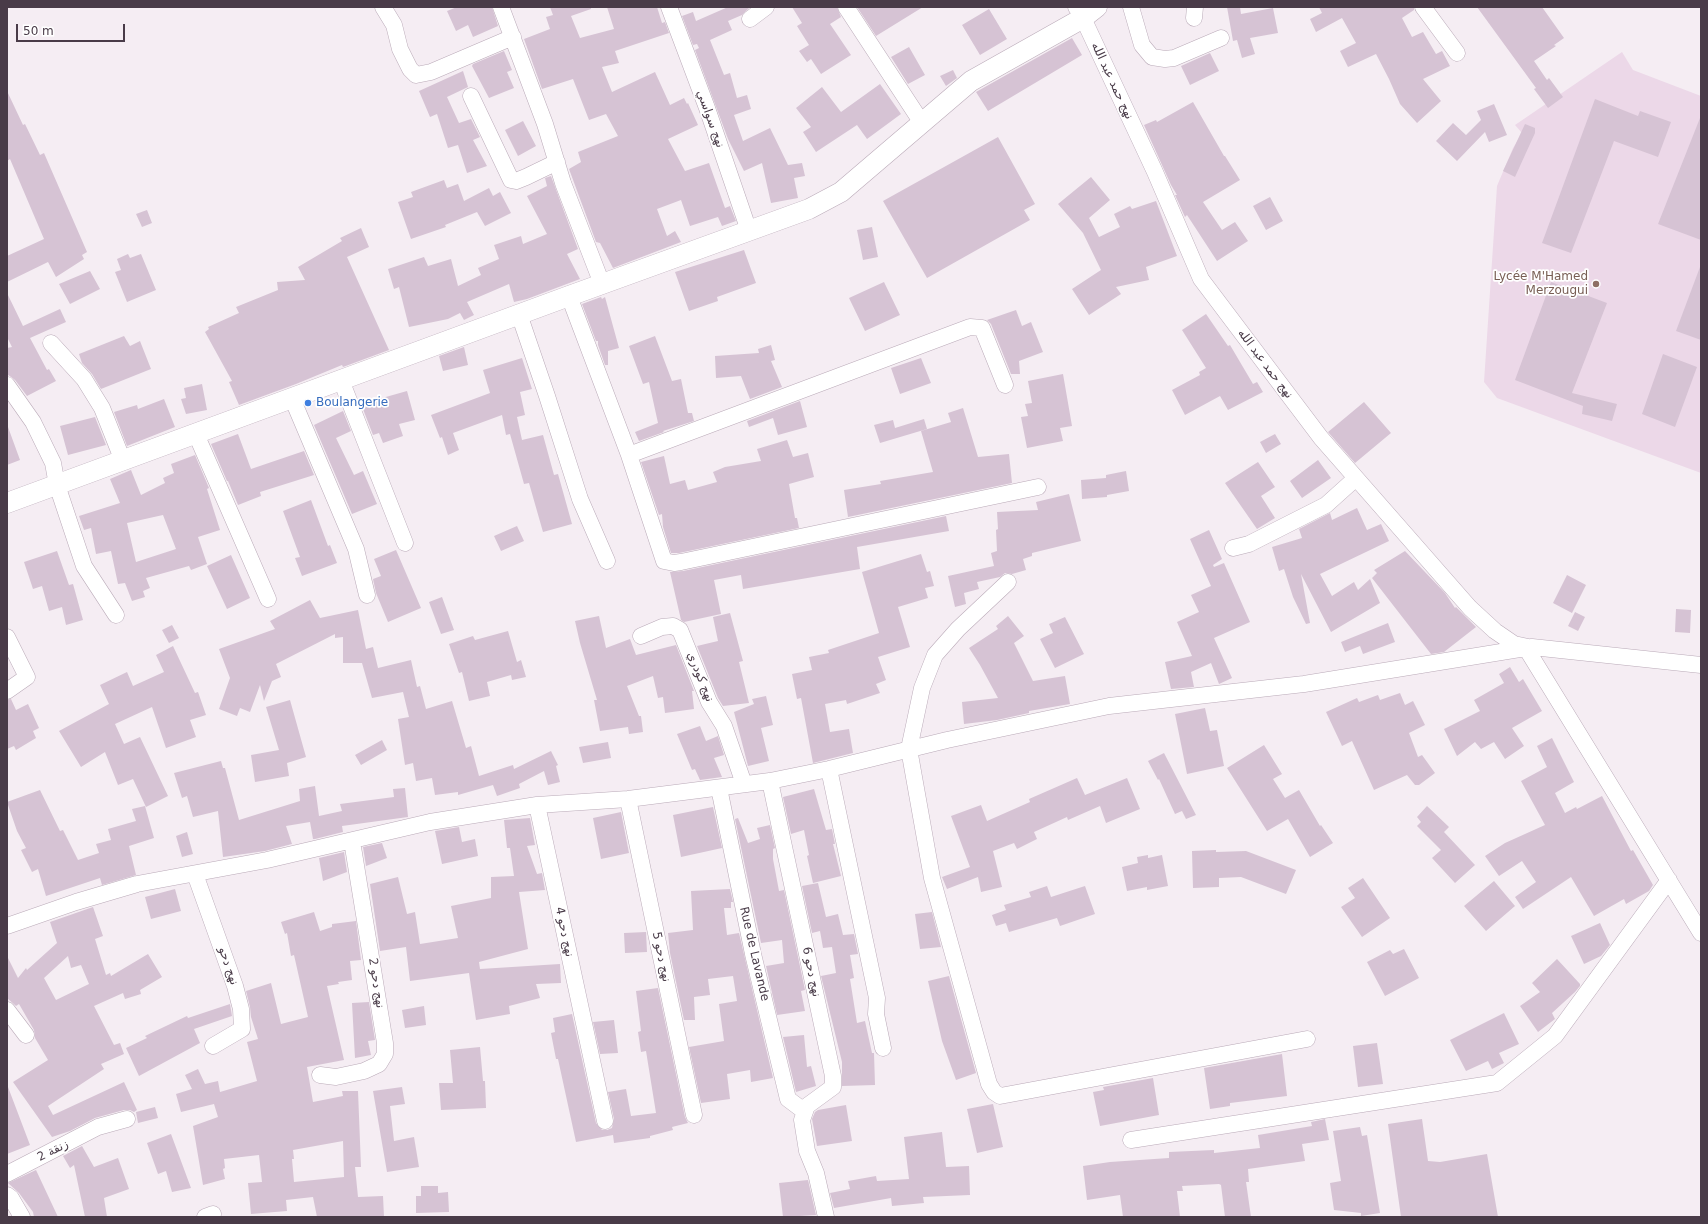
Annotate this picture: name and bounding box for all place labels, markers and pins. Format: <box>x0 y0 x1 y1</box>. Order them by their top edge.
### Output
place label: Lycée M'Hamed Merzougui <box>1493 270 1588 298</box>
marker: Lycée M'Hamed Merzougui <box>1591 279 1601 289</box>
place label: Boulangerie <box>316 396 388 410</box>
marker: Boulangerie <box>303 398 313 408</box>

